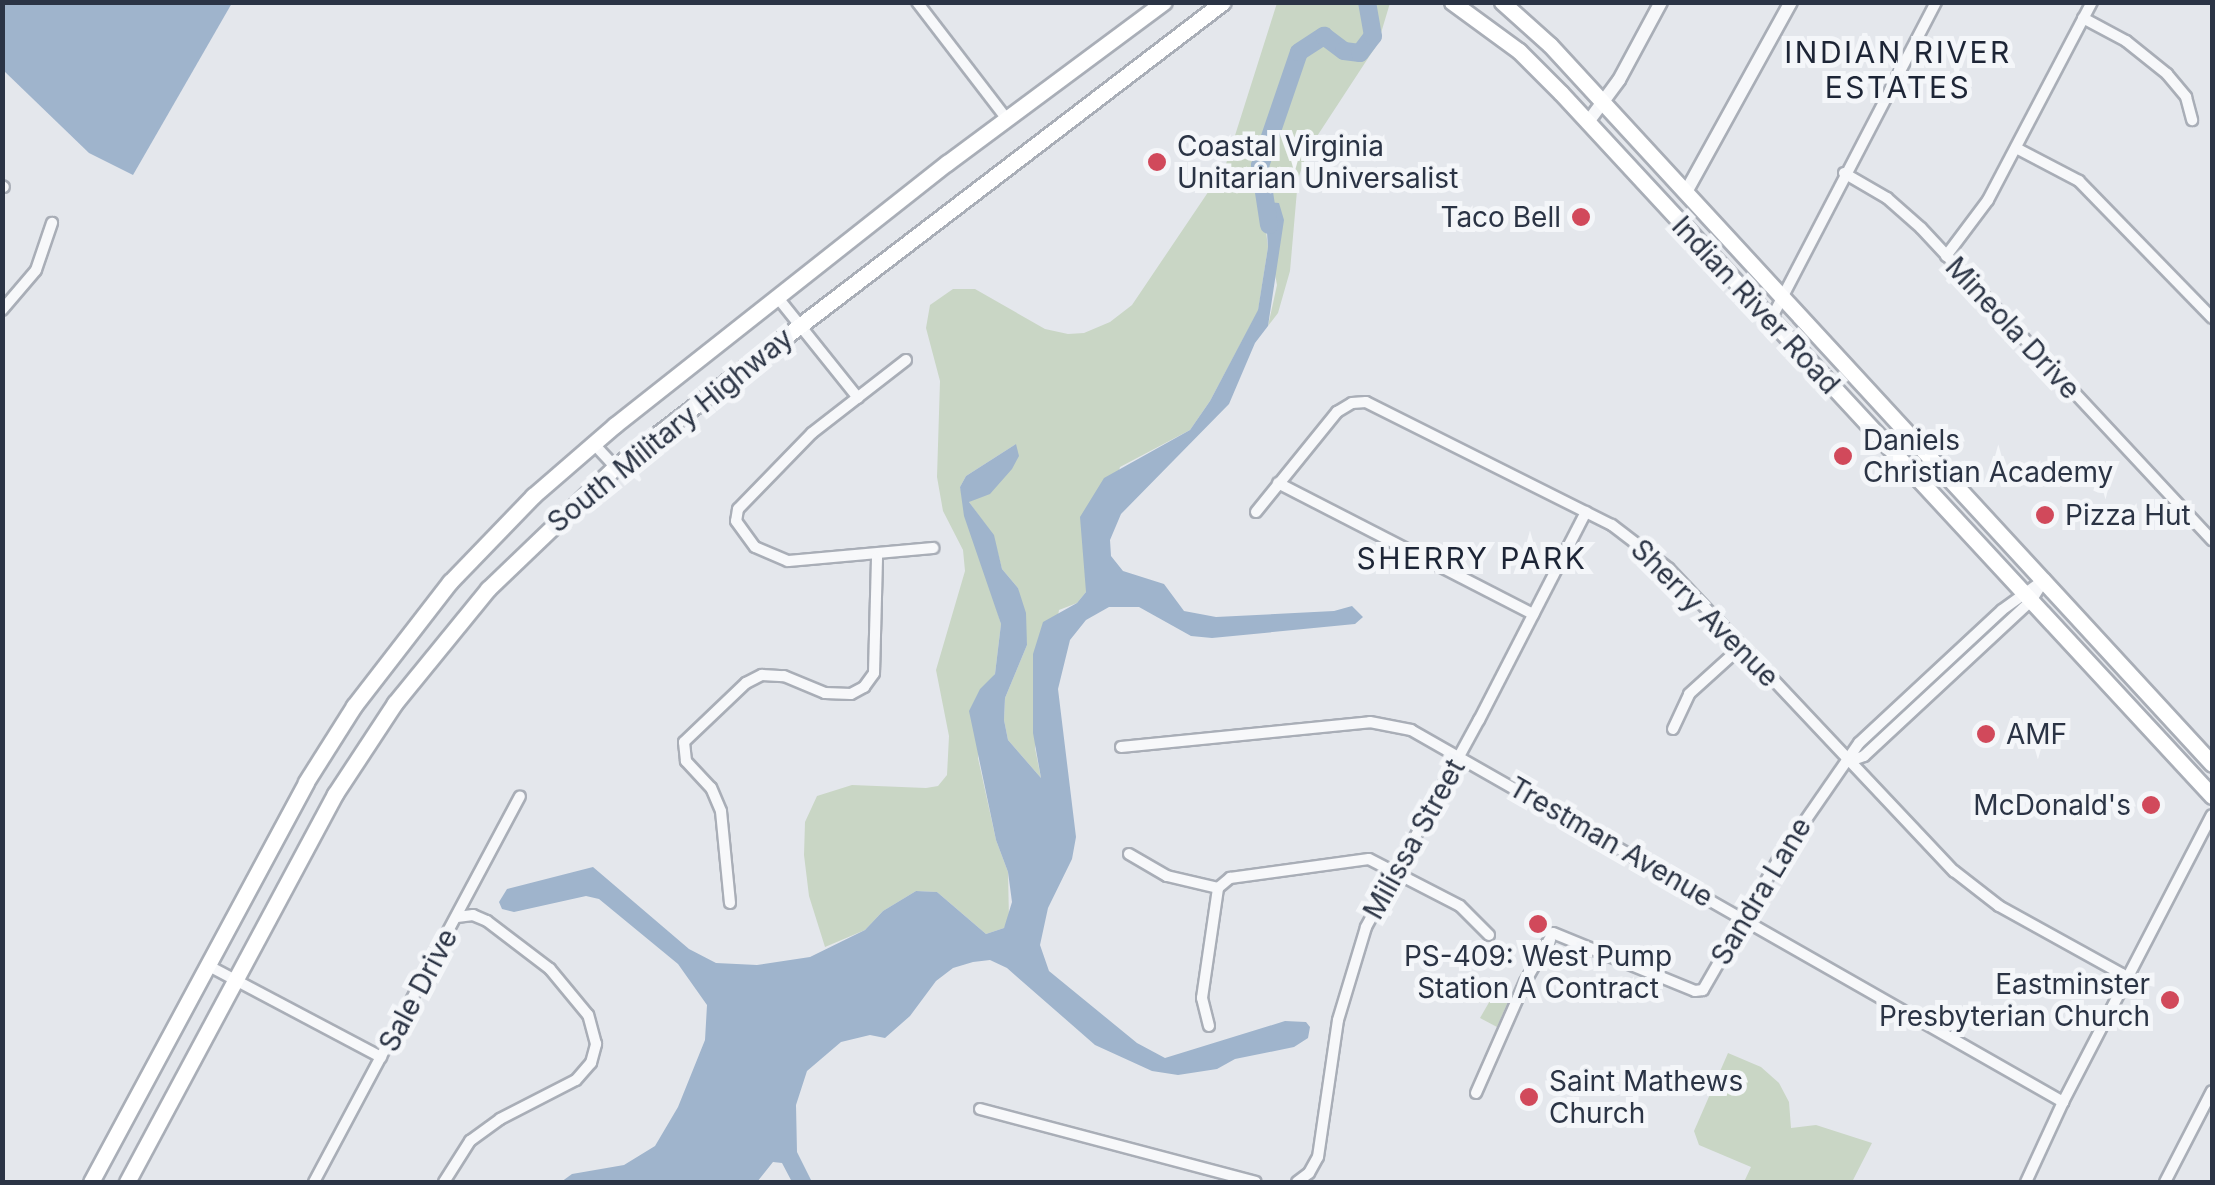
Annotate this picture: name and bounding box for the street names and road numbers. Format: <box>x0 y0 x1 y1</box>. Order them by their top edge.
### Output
street label: Indian River Road <box>1665 209 1847 401</box>
street label: Mineola Drive <box>1939 250 2087 406</box>
street label: South Military Highway <box>541 321 799 539</box>
street label: Sherry Avenue <box>1624 532 1786 694</box>
street label: Milissa Street <box>1356 753 1472 925</box>
street label: Trestman Avenue <box>1503 770 1719 914</box>
street label: Sandra Lane <box>1704 811 1818 971</box>
street label: Sale Drive <box>372 923 464 1057</box>

